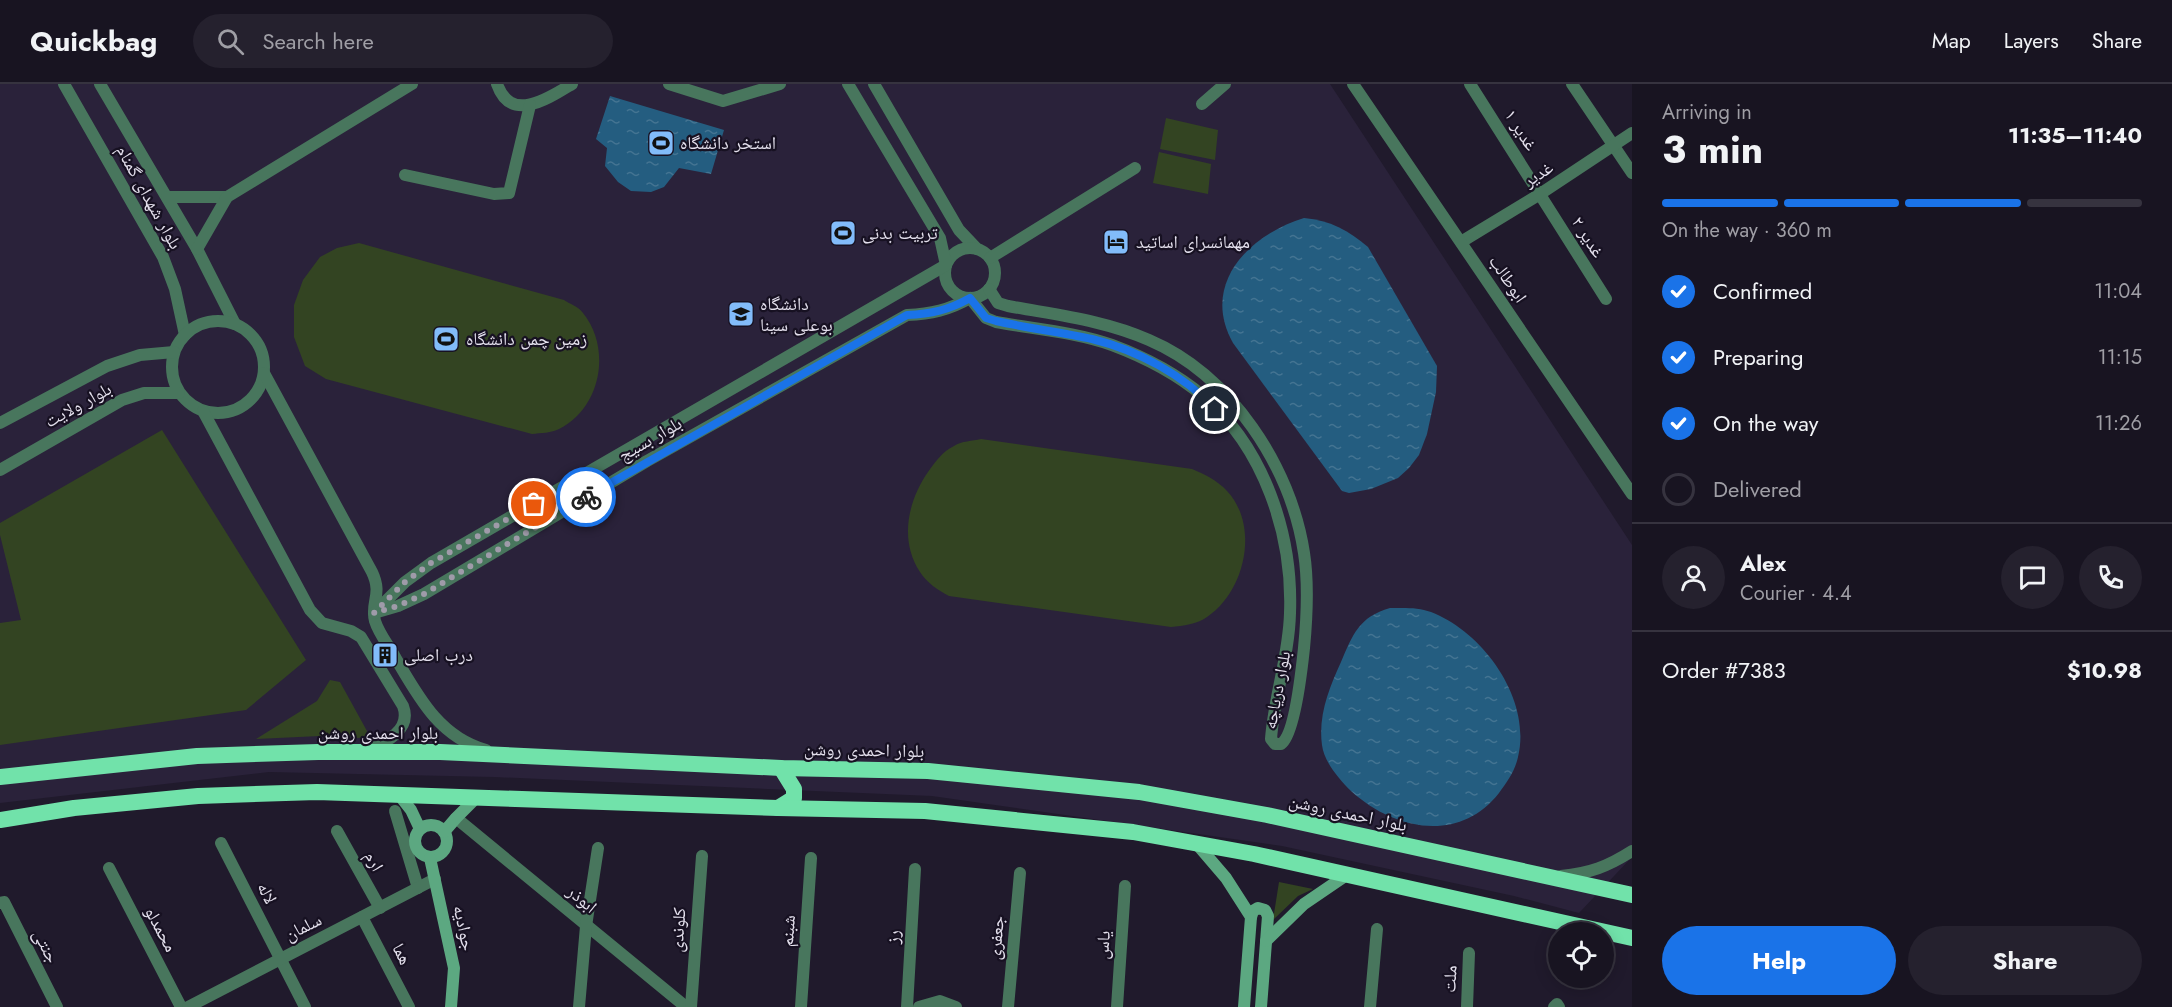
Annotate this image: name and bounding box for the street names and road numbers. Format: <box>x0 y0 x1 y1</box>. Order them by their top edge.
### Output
street label: غدیر ۱ <box>1498 104 1544 156</box>
street label: بلوار شهدای گمنام <box>110 140 189 254</box>
street label: غدیر <box>1517 155 1558 194</box>
street label: غدیر ۲ <box>1565 211 1611 263</box>
street label: ابوطالب <box>1483 250 1533 308</box>
street label: بلوار ولایت <box>40 376 116 434</box>
street label: بلوار بسیج <box>613 410 687 468</box>
street label: بلوار دریاچه <box>1257 649 1297 731</box>
street label: بلوار احمدی روشن <box>318 720 438 746</box>
street label: بلوار احمدی روشن <box>804 736 924 764</box>
street label: بلوار احمدی روشن <box>1286 788 1410 838</box>
street label: ارم <box>358 846 390 876</box>
street label: لاله <box>251 878 283 908</box>
street label: ابوذر <box>561 878 603 919</box>
street label: محمدلو <box>138 902 184 956</box>
street label: جوادیه <box>447 903 481 953</box>
street label: کلوندی <box>663 906 693 953</box>
street label: سلمان <box>280 907 326 947</box>
street label: شبنم <box>774 914 802 948</box>
street label: جعفری <box>981 915 1011 961</box>
street label: جنتی <box>26 924 66 968</box>
street label: رز <box>880 929 906 946</box>
street label: یاس <box>1089 930 1117 960</box>
street label: هما <box>386 939 418 969</box>
street label: ملت <box>1436 965 1464 993</box>

